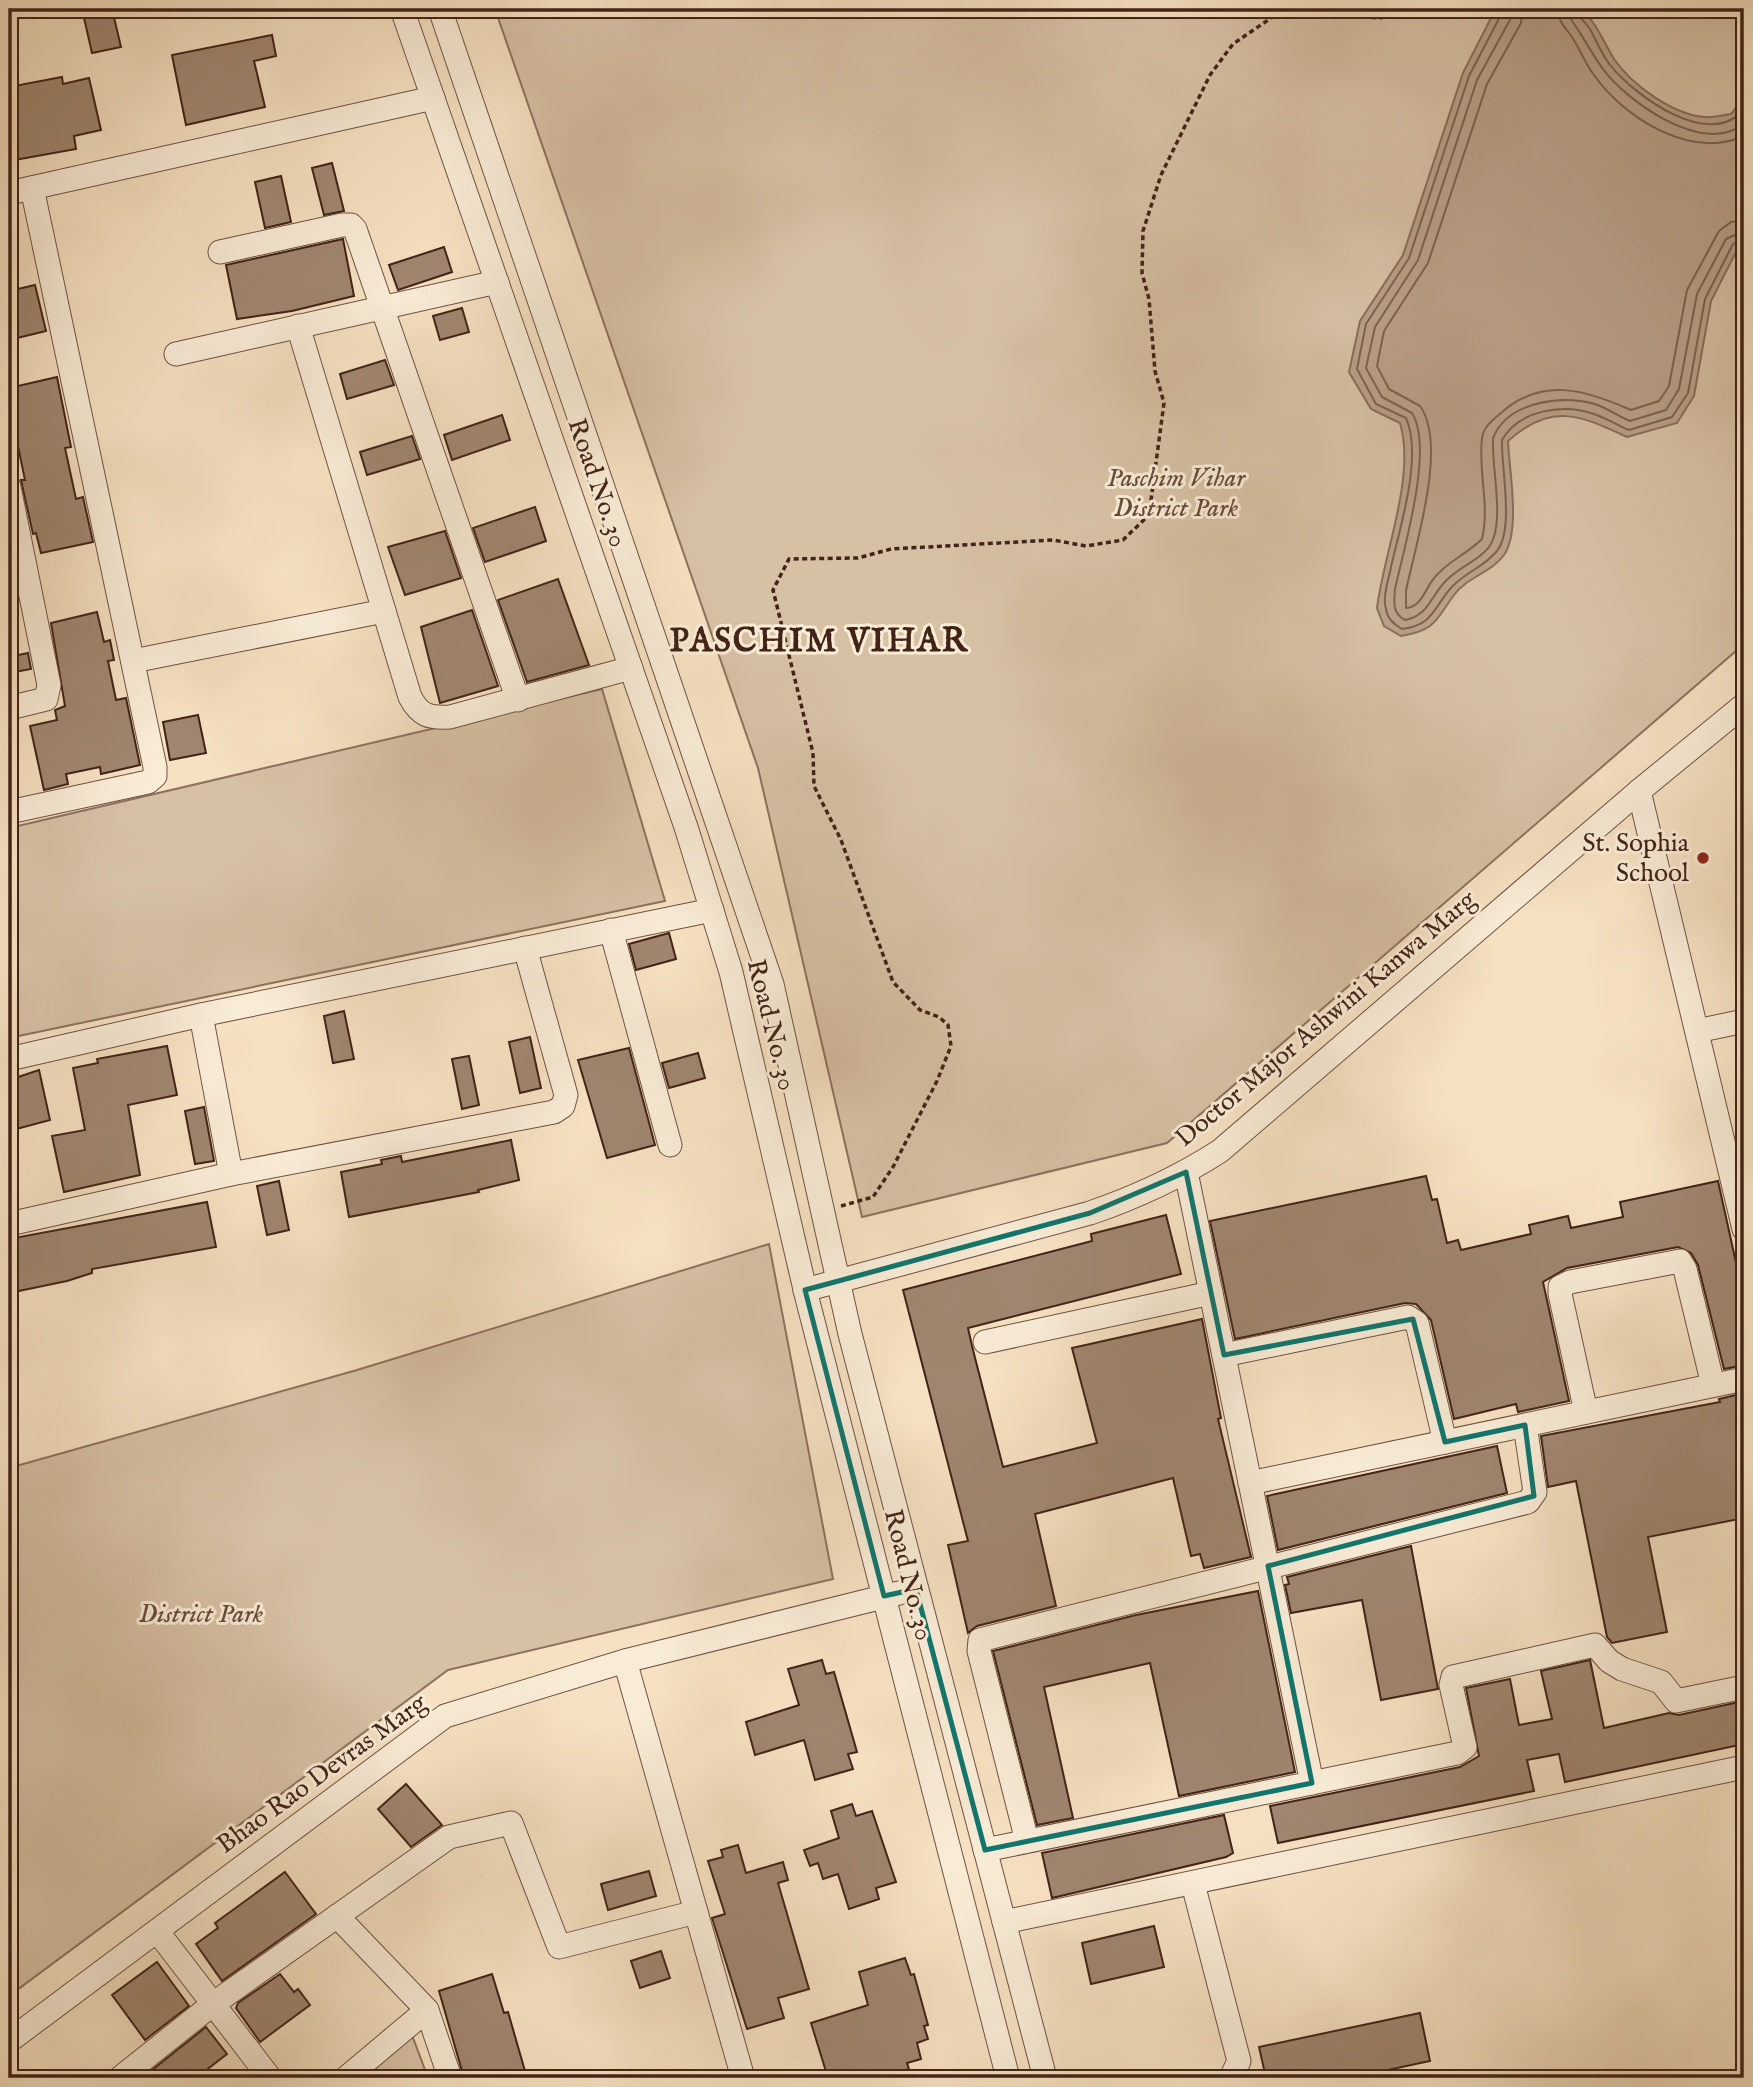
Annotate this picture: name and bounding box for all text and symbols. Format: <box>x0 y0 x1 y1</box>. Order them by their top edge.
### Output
street label: Road No. 30 <box>560 414 634 552</box>
park label: Paschim Vihar District Park <box>1107 462 1246 525</box>
district label: PASCHIM VIHAR <box>669 621 969 663</box>
place label: St. Sophia School <box>1582 827 1690 890</box>
marker: St. Sophia School <box>1695 850 1711 866</box>
street label: Doctor Major Ashwini Kanwa Marg <box>1169 883 1484 1155</box>
street label: Road No. 30 <box>739 956 803 1094</box>
street label: Road No. 30 <box>876 1506 940 1644</box>
park label: District Park <box>139 1598 264 1631</box>
street label: Bhao Rao Devras Marg <box>210 1686 434 1861</box>

